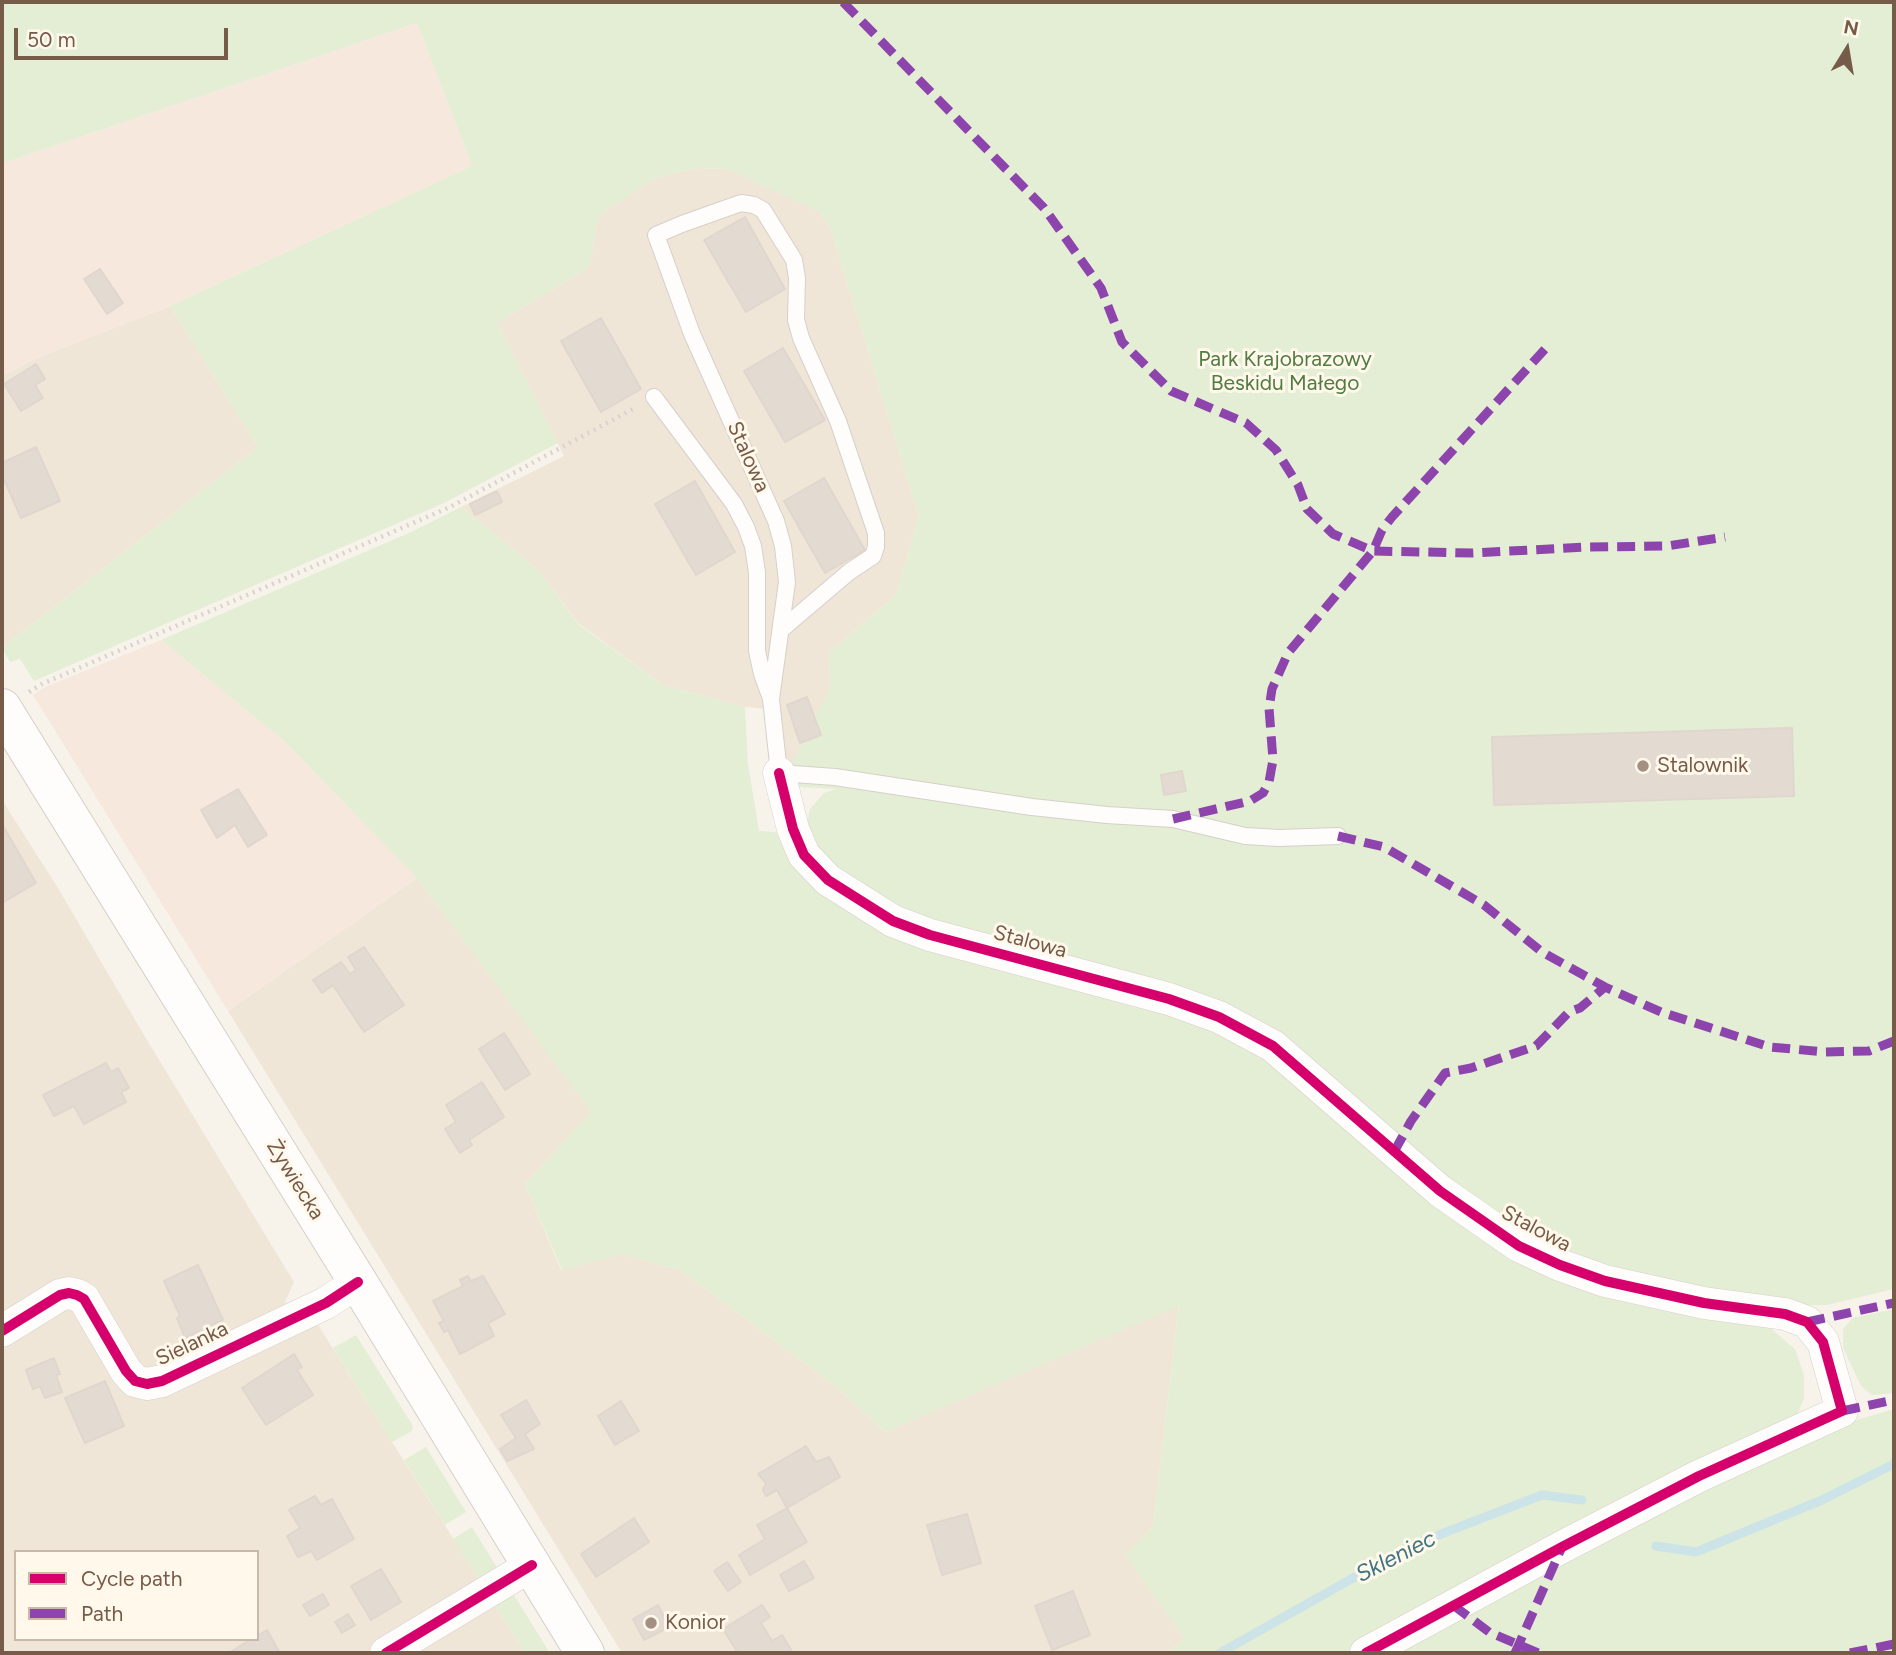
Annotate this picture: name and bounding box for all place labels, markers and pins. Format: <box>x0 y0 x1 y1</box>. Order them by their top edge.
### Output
place label: Stalownik <box>1657 753 1748 779</box>
marker: Stalownik <box>1635 758 1651 774</box>
place label: Konior <box>665 1610 726 1636</box>
marker: Konior <box>643 1615 659 1631</box>

